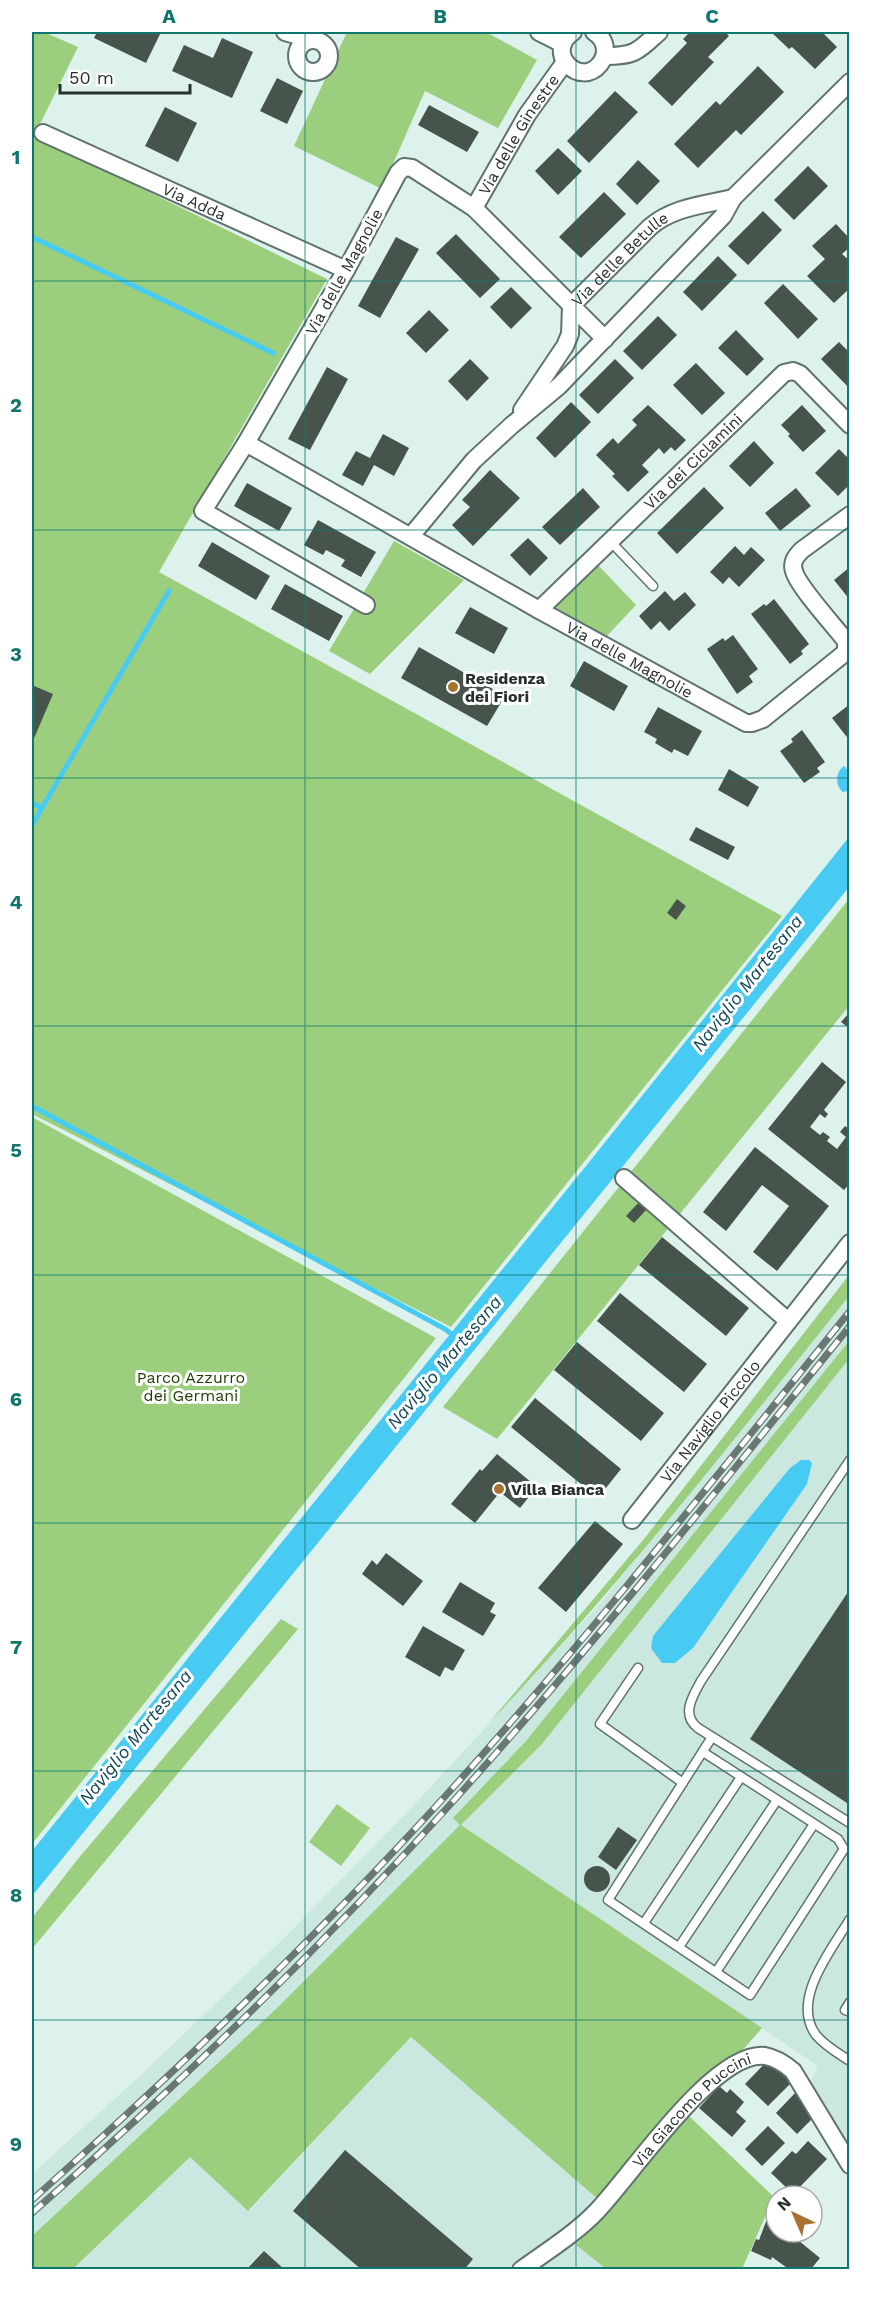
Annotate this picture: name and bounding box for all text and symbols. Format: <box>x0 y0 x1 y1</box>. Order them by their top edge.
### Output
text: A <box>162 4 176 28</box>
text: B <box>433 4 447 28</box>
text: C <box>705 4 719 28</box>
scale bar <box>60 57 190 95</box>
text: 50 m <box>69 67 114 88</box>
street label: Via delle Ginestre <box>474 70 563 198</box>
text: 1 <box>12 145 20 169</box>
street label: Via Adda <box>159 179 229 224</box>
street label: Via delle Magnolie <box>301 205 387 339</box>
street label: Via delle Betulle <box>567 208 671 310</box>
text: 2 <box>10 393 22 417</box>
street label: Via dei Ciclamini <box>640 409 746 513</box>
street label: Via delle Magnolie <box>563 617 696 702</box>
text: 3 <box>10 642 22 666</box>
place label: Residenza dei Fiori <box>465 669 546 706</box>
marker: Residenza dei Fiori <box>446 680 460 694</box>
text: 4 <box>10 890 23 914</box>
water label: Naviglio Martesana <box>687 911 807 1055</box>
text: 5 <box>10 1138 22 1162</box>
water label: Naviglio Martesana <box>382 1291 506 1433</box>
street label: Via Naviglio Piccolo <box>656 1356 764 1486</box>
park label: Parco Azzurro dei Germani <box>137 1368 245 1405</box>
text: 6 <box>10 1387 22 1411</box>
place label: Villa Bianca <box>511 1480 605 1499</box>
marker: Villa Bianca <box>492 1482 506 1496</box>
text: 7 <box>10 1635 22 1659</box>
water label: Naviglio Martesana <box>74 1665 196 1809</box>
text: 8 <box>10 1883 22 1907</box>
street label: Via Giacomo Puccini <box>628 2048 753 2171</box>
text: 9 <box>10 2132 22 2156</box>
north arrow <box>764 2184 824 2244</box>
text: N <box>773 2193 795 2215</box>

